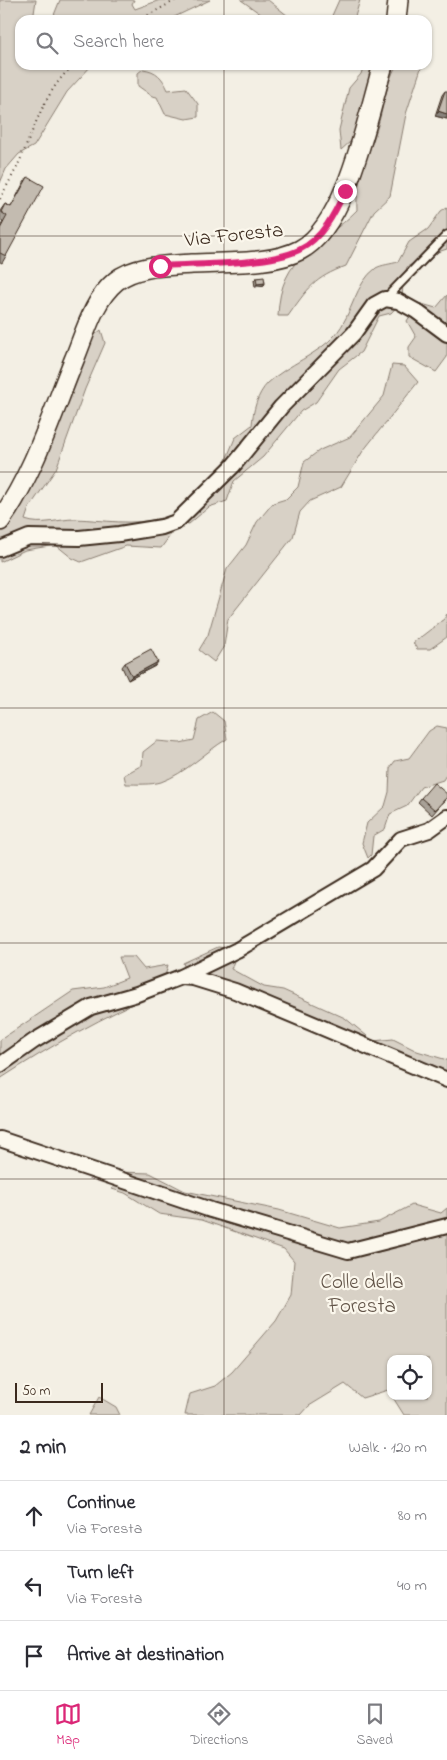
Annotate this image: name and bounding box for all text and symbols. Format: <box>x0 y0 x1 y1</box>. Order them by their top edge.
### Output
search box <box>15 15 432 70</box>
icon: search <box>33 29 61 57</box>
text: Search here <box>73 29 164 56</box>
route end <box>334 180 357 203</box>
street label: Via Foresta <box>182 216 285 256</box>
route start <box>149 255 172 278</box>
park label: Colle della Foresta <box>320 1268 404 1322</box>
map controls <box>387 1355 432 1400</box>
button: locate <box>387 1355 432 1400</box>
scale bar <box>15 1380 102 1403</box>
text: 50 m <box>22 1381 50 1402</box>
text: 2 min <box>20 1433 66 1463</box>
text: Walk · 120 m <box>348 1436 427 1460</box>
text: Continue <box>67 1490 135 1517</box>
icon: ahead <box>20 1502 48 1530</box>
text: 80 m <box>398 1504 427 1528</box>
text: Via Foresta <box>67 1517 142 1541</box>
text: Turn left <box>67 1560 134 1587</box>
icon: left <box>20 1572 48 1600</box>
text: 40 m <box>397 1574 427 1598</box>
text: Via Foresta <box>67 1587 142 1611</box>
icon: arrive <box>20 1642 48 1670</box>
text: Arrive at destination <box>67 1642 224 1669</box>
tab: Map <box>54 1700 82 1751</box>
tab: Directions <box>190 1700 248 1751</box>
tab: Saved <box>356 1700 393 1751</box>

